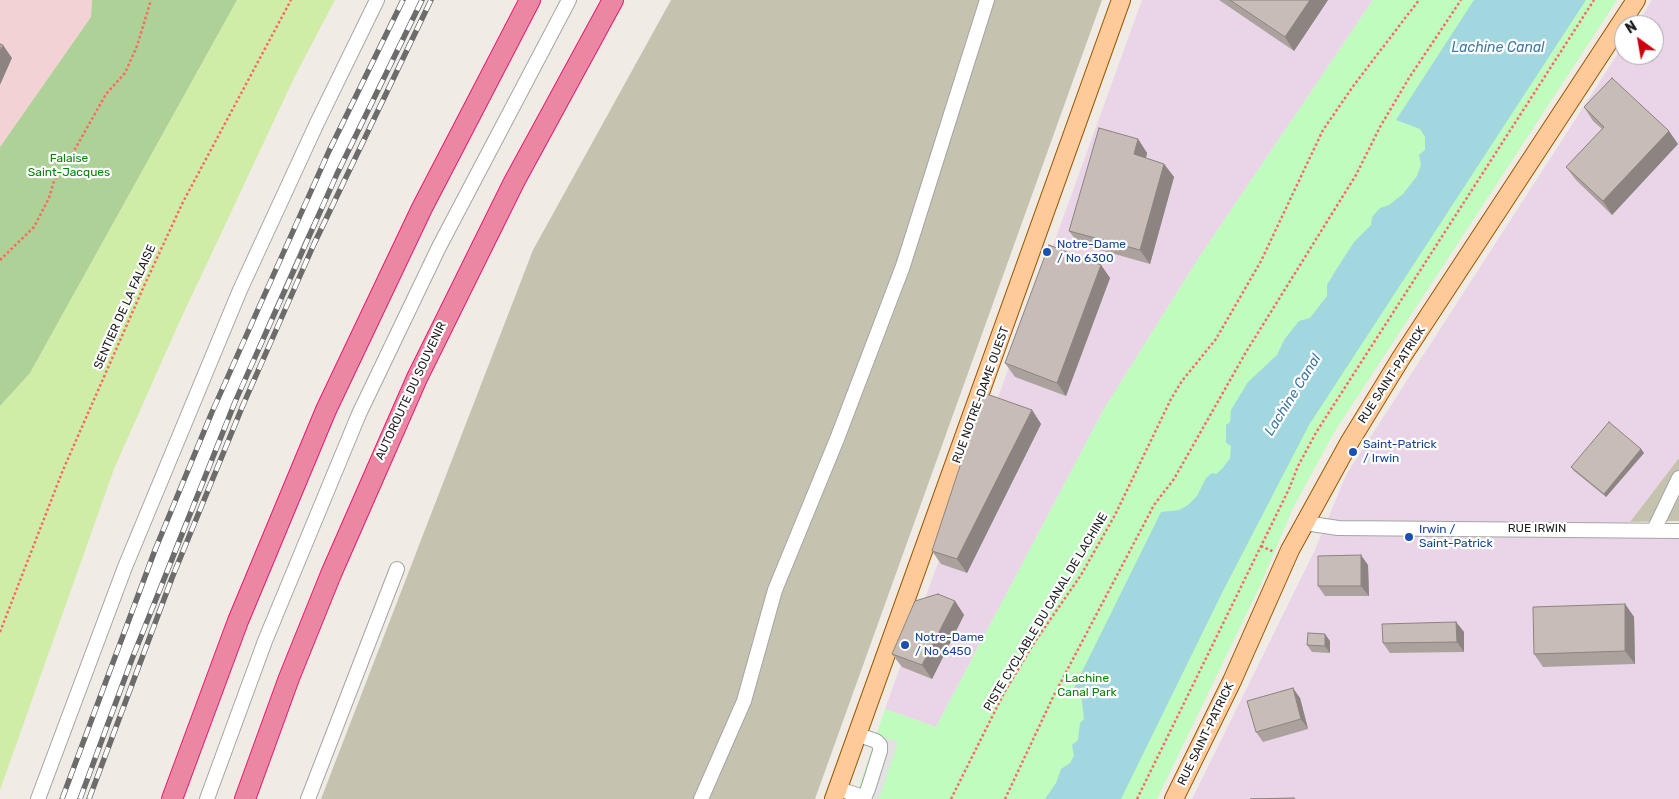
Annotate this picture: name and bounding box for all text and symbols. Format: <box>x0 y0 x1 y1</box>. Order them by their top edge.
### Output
north arrow <box>1614 15 1664 65</box>
text: N <box>1623 18 1640 38</box>
water label: Lachine Canal <box>1451 40 1545 56</box>
park label: Falaise Saint-Jacques <box>28 152 110 180</box>
place label: Notre-Dame / No 6300 <box>1057 238 1126 266</box>
street label: SENTIER DE LA FALAISE <box>91 242 159 372</box>
marker: Notre-Dame / No 6300 <box>1041 246 1053 258</box>
street label: AUTOROUTE DU SOUVENIR <box>373 320 449 462</box>
street label: RUE SAINT-PATRICK <box>1355 324 1429 426</box>
street label: RUE NOTRE-DAME OUEST <box>950 325 1012 465</box>
water label: Lachine Canal <box>1261 351 1325 439</box>
place label: Saint-Patrick / Irwin <box>1363 438 1437 466</box>
marker: Saint-Patrick / Irwin <box>1347 446 1359 458</box>
street label: PISTE CYCLABLE DU CANAL DE LACHINE <box>981 510 1111 714</box>
street label: RUE IRWIN <box>1508 522 1566 536</box>
place label: Irwin / Saint-Patrick <box>1419 523 1493 551</box>
marker: Irwin / Saint-Patrick <box>1403 531 1415 543</box>
place label: Notre-Dame / No 6450 <box>915 631 984 659</box>
marker: Notre-Dame / No 6450 <box>899 639 911 651</box>
park label: Lachine Canal Park <box>1057 672 1117 700</box>
street label: RUE SAINT-PATRICK <box>1175 680 1237 788</box>

